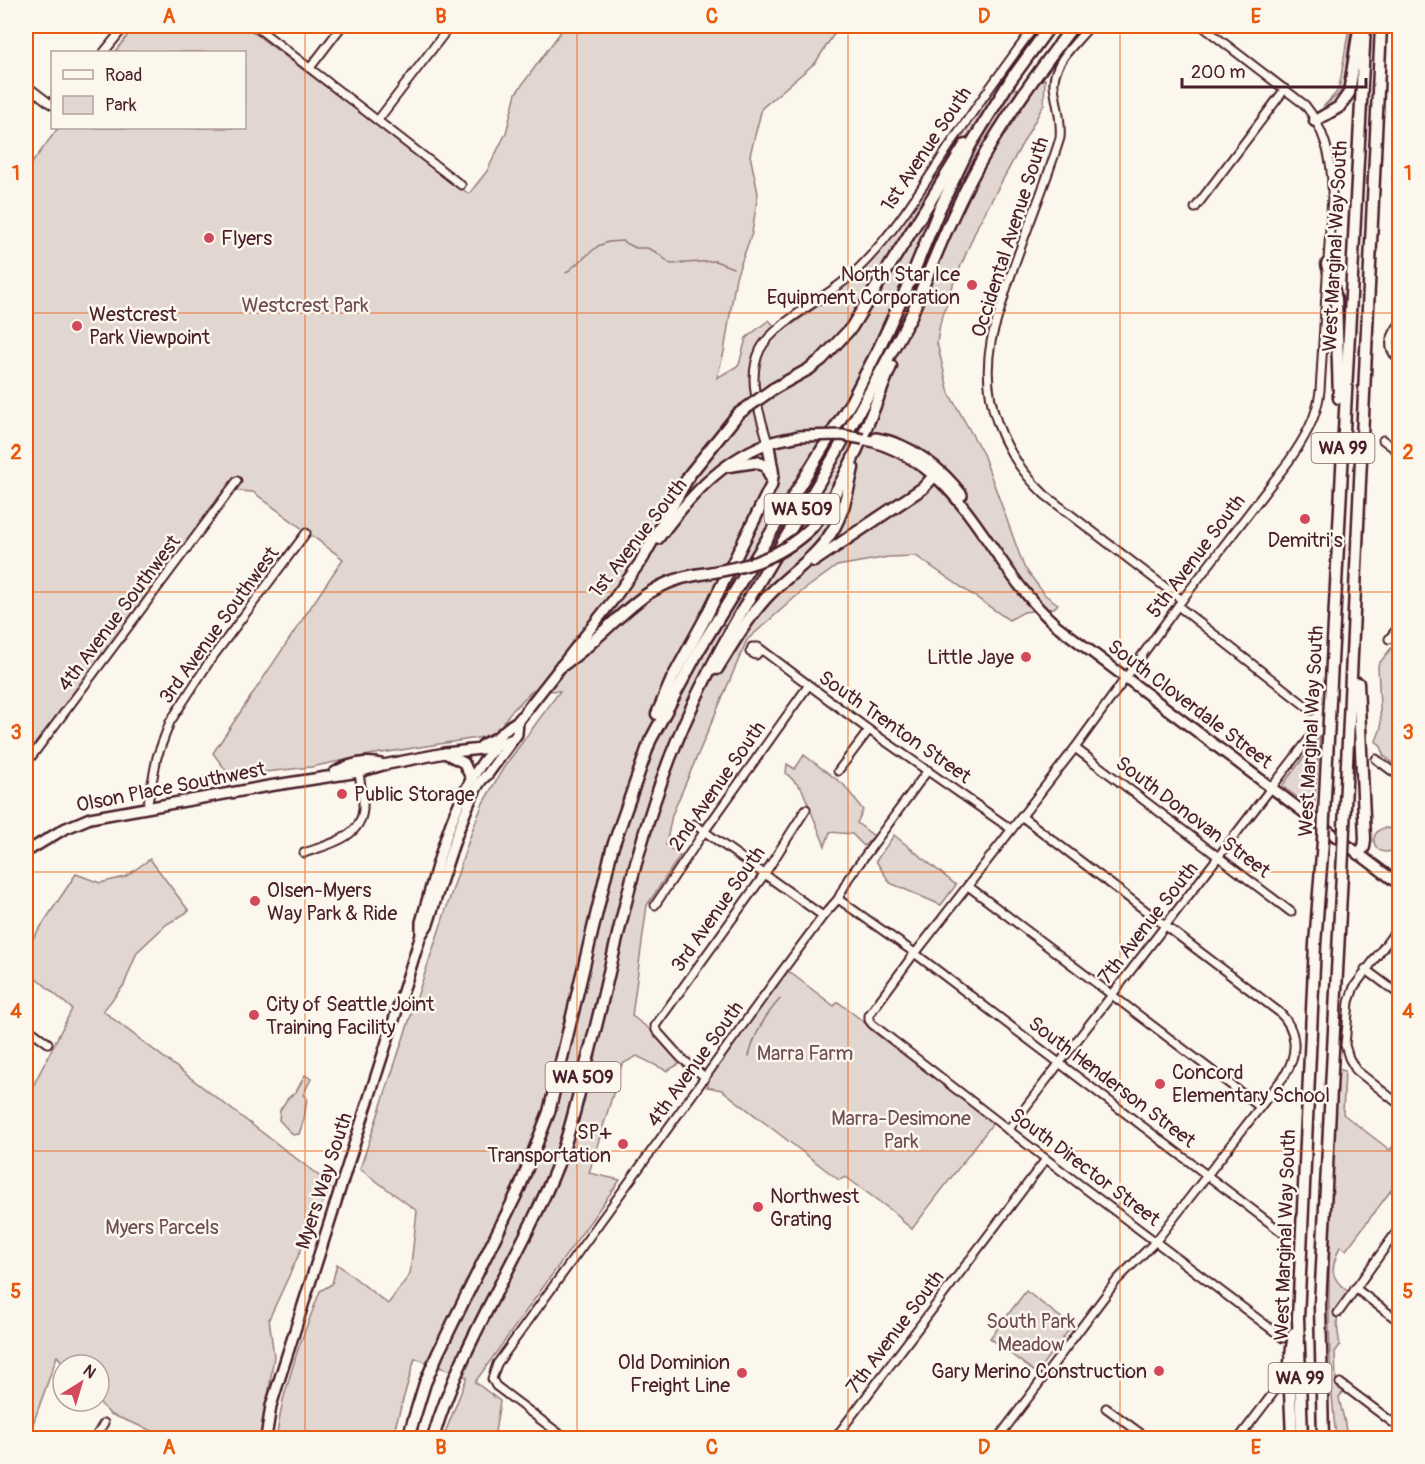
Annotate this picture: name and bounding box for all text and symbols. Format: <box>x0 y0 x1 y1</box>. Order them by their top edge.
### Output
text: A <box>163 4 176 29</box>
text: B <box>435 4 447 29</box>
text: C <box>706 4 718 29</box>
text: D <box>978 4 991 29</box>
text: E <box>1251 4 1262 29</box>
legend <box>51 51 246 129</box>
scale bar <box>1182 51 1366 89</box>
text: 200 m <box>1191 61 1246 84</box>
text: Road <box>105 64 142 87</box>
street label: 1st Avenue South <box>875 82 977 216</box>
text: Park <box>105 94 137 117</box>
street label: Occidental Avenue South <box>966 134 1054 340</box>
street label: West Marginal Way South <box>1317 140 1353 352</box>
text: 1 <box>12 161 20 186</box>
text: 1 <box>1404 161 1412 186</box>
place label: Flyers <box>221 226 272 251</box>
marker: Flyers <box>202 231 216 245</box>
place label: North Star Ice Equipment Corporation <box>767 262 960 310</box>
marker: North Star Ice Equipment Corporation <box>965 278 979 292</box>
park label: Westcrest Park <box>241 293 369 318</box>
place label: Westcrest Park Viewpoint <box>89 302 211 350</box>
marker: Westcrest Park Viewpoint <box>70 319 84 333</box>
road number: WA 99 <box>1312 433 1374 463</box>
text: 2 <box>10 440 22 465</box>
text: 2 <box>1402 440 1414 465</box>
street label: 1st Avenue South <box>584 473 692 603</box>
street label: 5th Avenue South <box>1141 489 1251 623</box>
road number: WA 509 <box>764 494 840 524</box>
marker: Demitri's <box>1298 512 1312 526</box>
place label: Demitri's <box>1267 528 1343 553</box>
street label: 4th Avenue Southwest <box>52 529 187 696</box>
street label: 3rd Avenue Southwest <box>154 541 285 708</box>
street label: West Marginal Way South <box>1293 625 1329 837</box>
street label: South Cloverdale Street <box>1103 634 1278 775</box>
place label: Little Jaye <box>927 645 1014 670</box>
marker: Little Jaye <box>1019 650 1033 664</box>
street label: South Trenton Street <box>814 665 977 790</box>
street label: 2nd Avenue South <box>663 716 771 856</box>
text: 3 <box>10 720 22 745</box>
text: 3 <box>1402 720 1414 745</box>
street label: South Donovan Street <box>1111 751 1276 884</box>
street label: Olson Place Southwest <box>74 756 269 818</box>
place label: Public Storage <box>354 782 475 807</box>
marker: Public Storage <box>335 787 349 801</box>
street label: 3rd Avenue South <box>665 841 771 977</box>
street label: 7th Avenue South <box>1093 857 1203 989</box>
place label: Olsen-Myers Way Park & Ride <box>267 878 398 926</box>
marker: Olsen-Myers Way Park & Ride <box>248 894 262 908</box>
place label: City of Seattle Joint Training Facility <box>266 992 435 1040</box>
street label: 4th Avenue South <box>641 996 749 1132</box>
text: 4 <box>10 999 22 1024</box>
text: 4 <box>1402 999 1414 1024</box>
marker: City of Seattle Joint Training Facility <box>247 1008 261 1022</box>
street label: South Henderson Street <box>1023 1011 1201 1154</box>
park label: Marra Farm <box>757 1041 853 1066</box>
place label: Concord Elementary School <box>1172 1060 1330 1108</box>
road number: WA 509 <box>546 1062 620 1092</box>
marker: Concord Elementary School <box>1153 1077 1167 1091</box>
street label: South Director Street <box>1005 1102 1166 1232</box>
park label: Marra-Desimone Park <box>831 1106 971 1154</box>
street label: Myers Way South <box>290 1110 358 1252</box>
place label: SP+ Transportation <box>487 1120 612 1168</box>
street label: West Marginal Way South <box>1269 1129 1301 1341</box>
marker: SP+ Transportation <box>616 1137 630 1151</box>
place label: Northwest Grating <box>770 1184 860 1232</box>
marker: Northwest Grating <box>751 1200 765 1214</box>
park label: Myers Parcels <box>105 1215 219 1240</box>
street label: 7th Avenue South <box>840 1265 950 1399</box>
text: 5 <box>11 1279 22 1304</box>
text: 5 <box>1403 1279 1414 1304</box>
park label: South Park Meadow <box>986 1309 1076 1357</box>
place label: Old Dominion Freight Line <box>618 1350 730 1398</box>
north arrow <box>51 1353 111 1413</box>
place label: Gary Merino Construction <box>931 1359 1147 1384</box>
text: N <box>79 1361 100 1383</box>
road number: WA 99 <box>1268 1363 1332 1393</box>
marker: Gary Merino Construction <box>1152 1364 1166 1378</box>
marker: Old Dominion Freight Line <box>735 1366 749 1380</box>
text: A <box>163 1435 176 1460</box>
text: B <box>435 1435 447 1460</box>
text: C <box>706 1435 718 1460</box>
text: D <box>978 1435 991 1460</box>
text: E <box>1251 1435 1262 1460</box>

